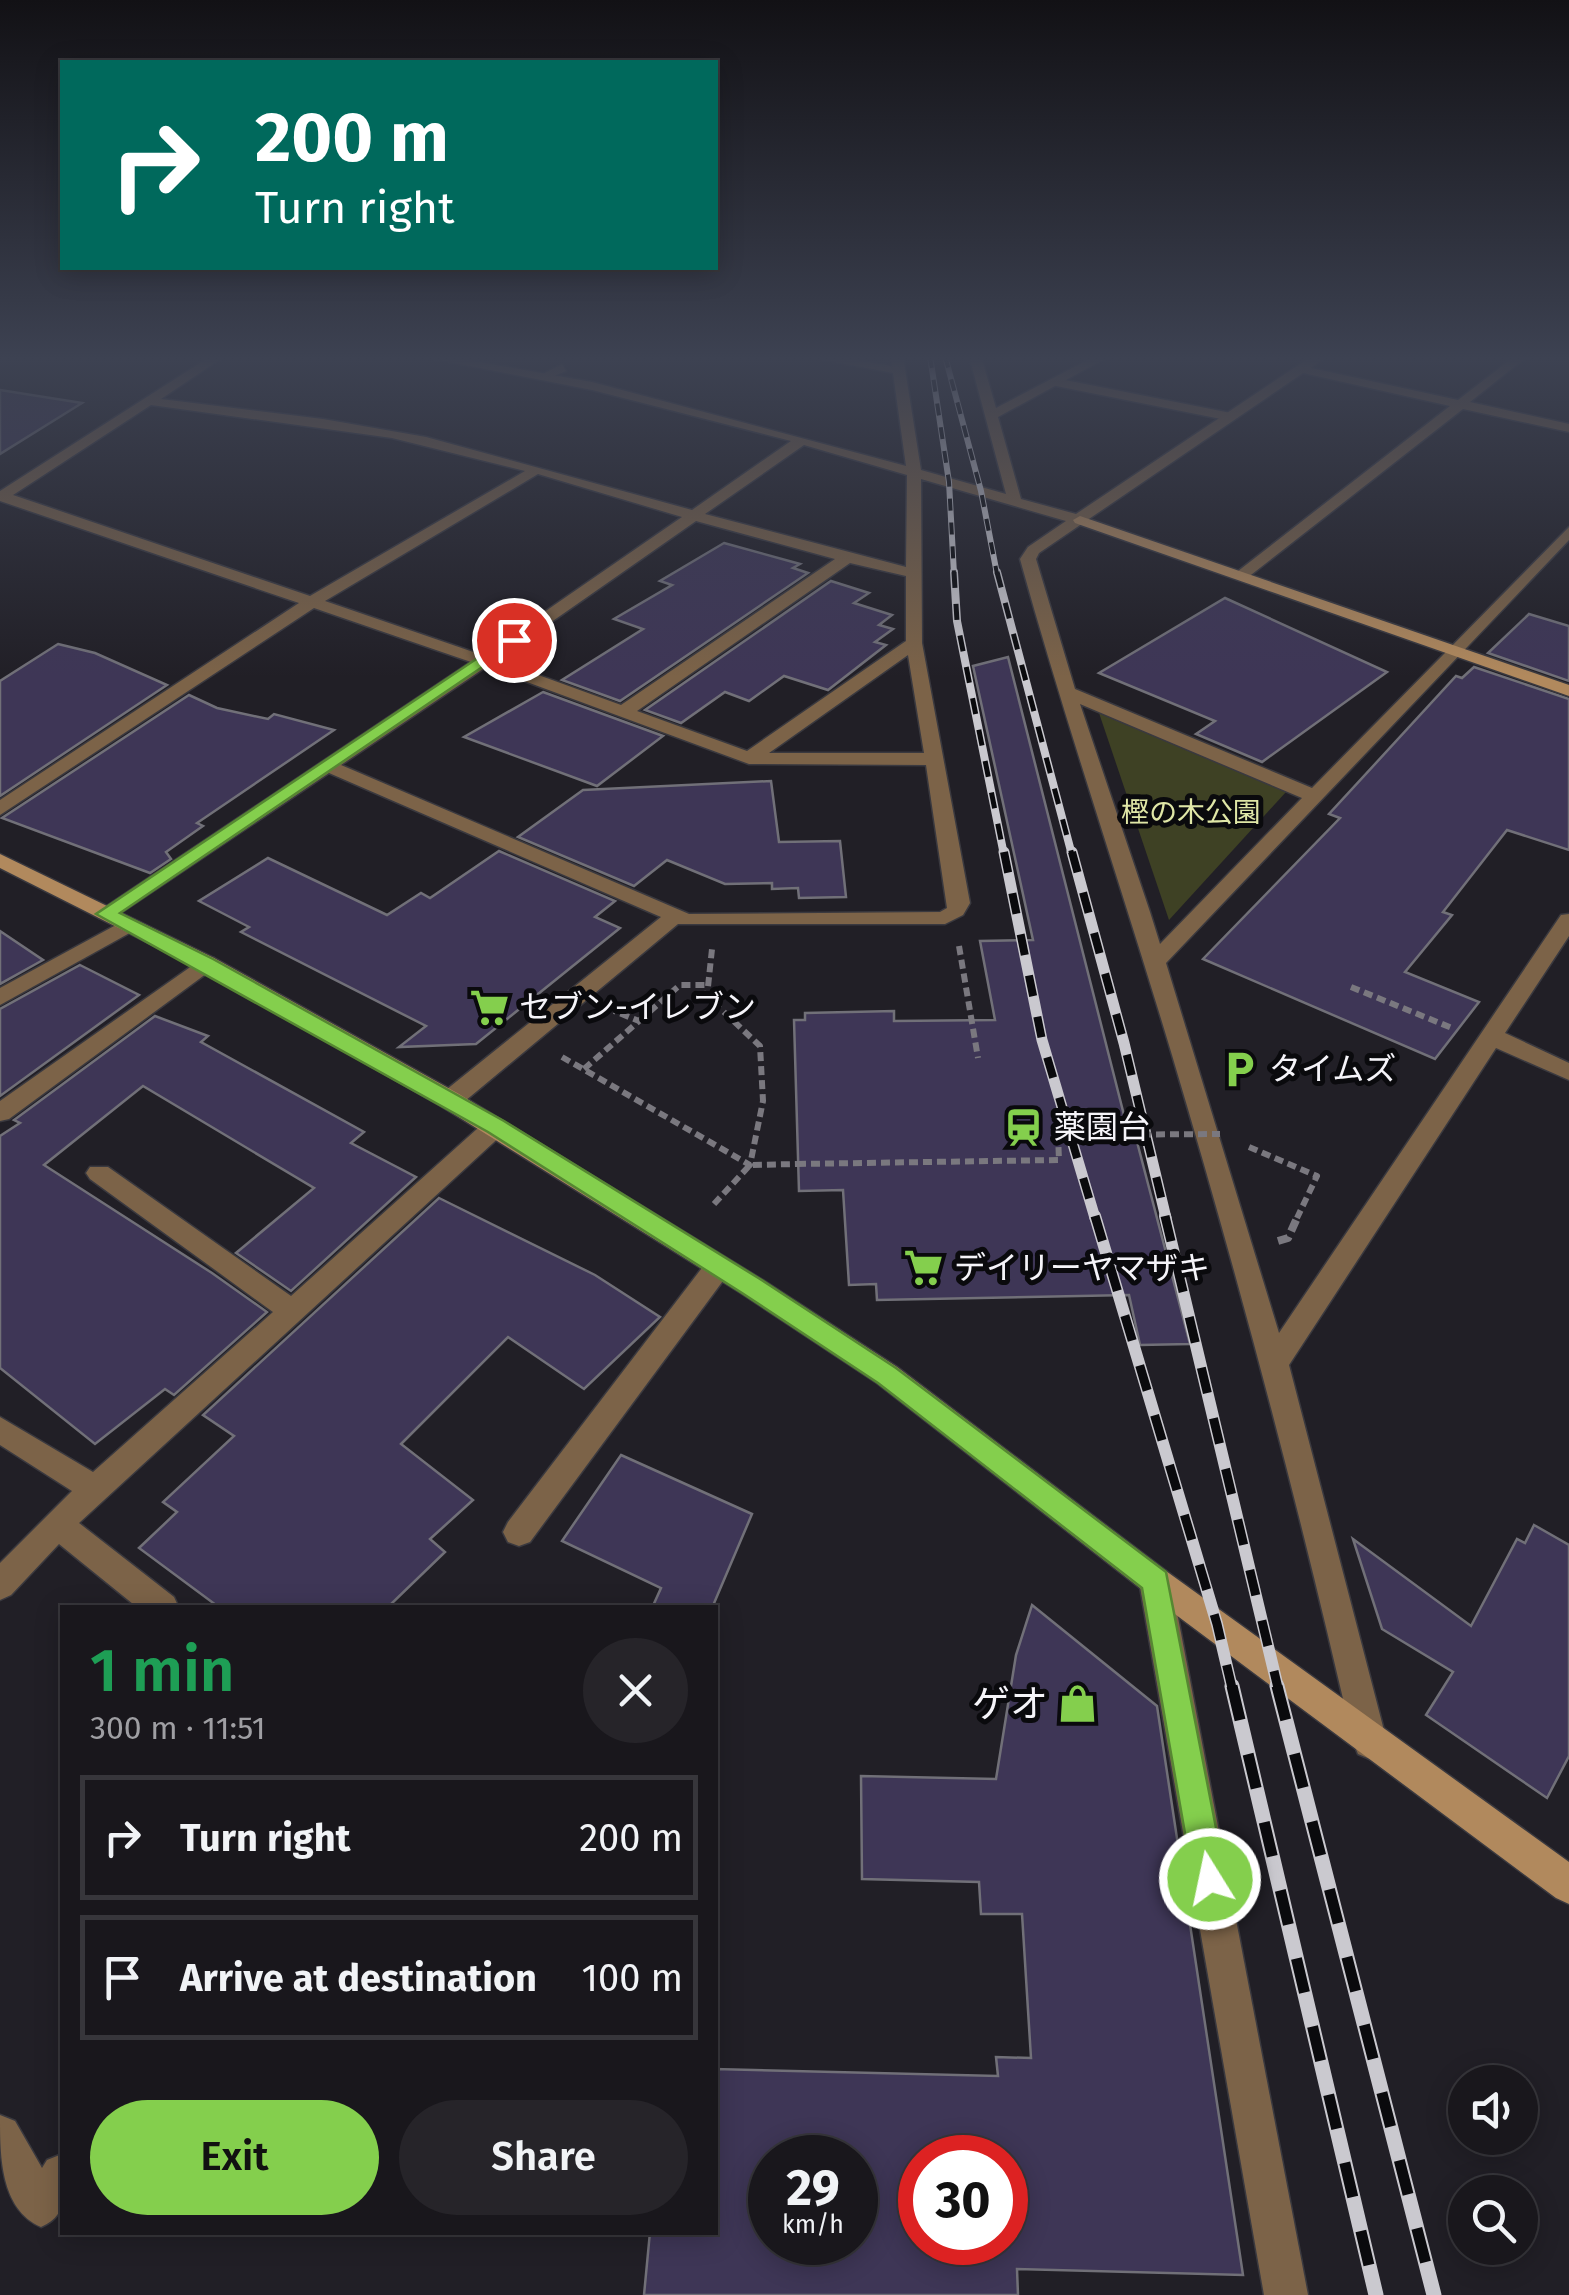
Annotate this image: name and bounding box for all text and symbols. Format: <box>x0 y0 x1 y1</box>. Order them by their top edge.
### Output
text: 200 m <box>255 96 449 180</box>
icon: right <box>90 100 220 230</box>
text: Turn right <box>255 181 454 235</box>
pin <box>472 598 557 683</box>
icon: arrive <box>487 613 542 668</box>
park label: 樫の木公園 <box>1121 796 1261 829</box>
supermarket icon: セブン-イレブン <box>468 986 510 1028</box>
place label: セブン-イレブン <box>519 988 756 1026</box>
parking icon: タイムズ <box>1218 1048 1260 1090</box>
place label: タイムズ <box>1269 1050 1396 1088</box>
station icon: 薬園台 <box>1003 1106 1045 1148</box>
place label: 薬園台 <box>1054 1108 1150 1146</box>
supermarket icon: デイリーヤマザキ <box>903 1247 945 1289</box>
place label: デイリーヤマザキ <box>954 1249 1210 1287</box>
text: 1 min <box>90 1635 235 1707</box>
button: close <box>583 1638 688 1743</box>
place label: ゲオ <box>972 1681 1048 1727</box>
shop icon: ゲオ <box>1057 1683 1099 1725</box>
text: 300 m · 11:51 <box>90 1709 266 1747</box>
icon: right <box>95 1810 150 1865</box>
text: Turn right <box>180 1815 350 1861</box>
text: 200 m <box>579 1815 683 1861</box>
position arrow <box>1158 1827 1262 1931</box>
icon: arrive <box>95 1950 150 2005</box>
text: Arrive at destination <box>180 1955 537 2001</box>
text: 100 m <box>582 1955 683 2001</box>
map controls <box>1448 2065 1538 2265</box>
button: sound <box>1448 2065 1538 2155</box>
button: Exit <box>90 2100 379 2215</box>
button: Share <box>399 2100 688 2215</box>
speed limit sign: 30 <box>898 2135 1028 2265</box>
text: 29 <box>786 2158 840 2218</box>
button: search <box>1448 2175 1538 2265</box>
text: km/h <box>782 2210 844 2240</box>

